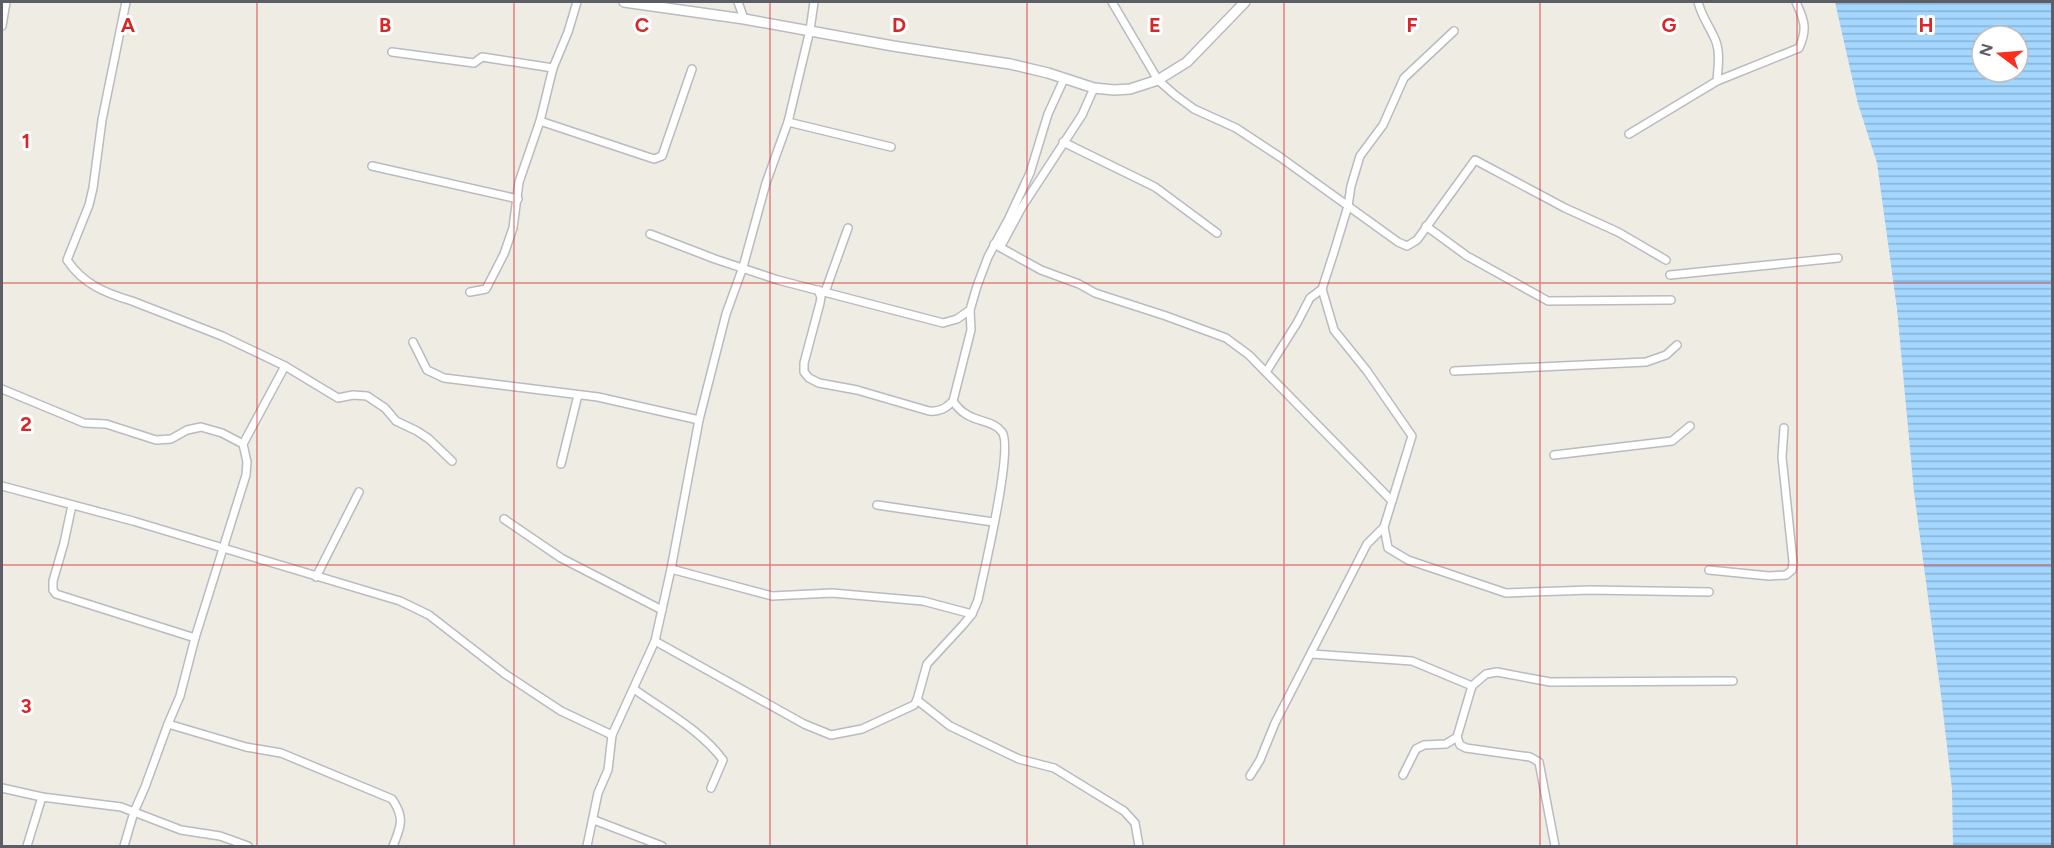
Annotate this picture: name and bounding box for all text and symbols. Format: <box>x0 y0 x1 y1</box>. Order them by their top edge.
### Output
text: A <box>121 13 136 37</box>
text: B <box>379 13 391 37</box>
text: C <box>635 13 649 37</box>
text: D <box>892 13 906 37</box>
text: E <box>1149 13 1161 37</box>
text: F <box>1406 13 1418 37</box>
text: G <box>1662 13 1677 37</box>
text: H <box>1919 13 1934 37</box>
north arrow <box>1970 24 2030 84</box>
text: N <box>1975 41 1997 59</box>
text: 1 <box>22 129 30 153</box>
text: 2 <box>20 412 32 436</box>
text: 3 <box>20 694 32 718</box>

